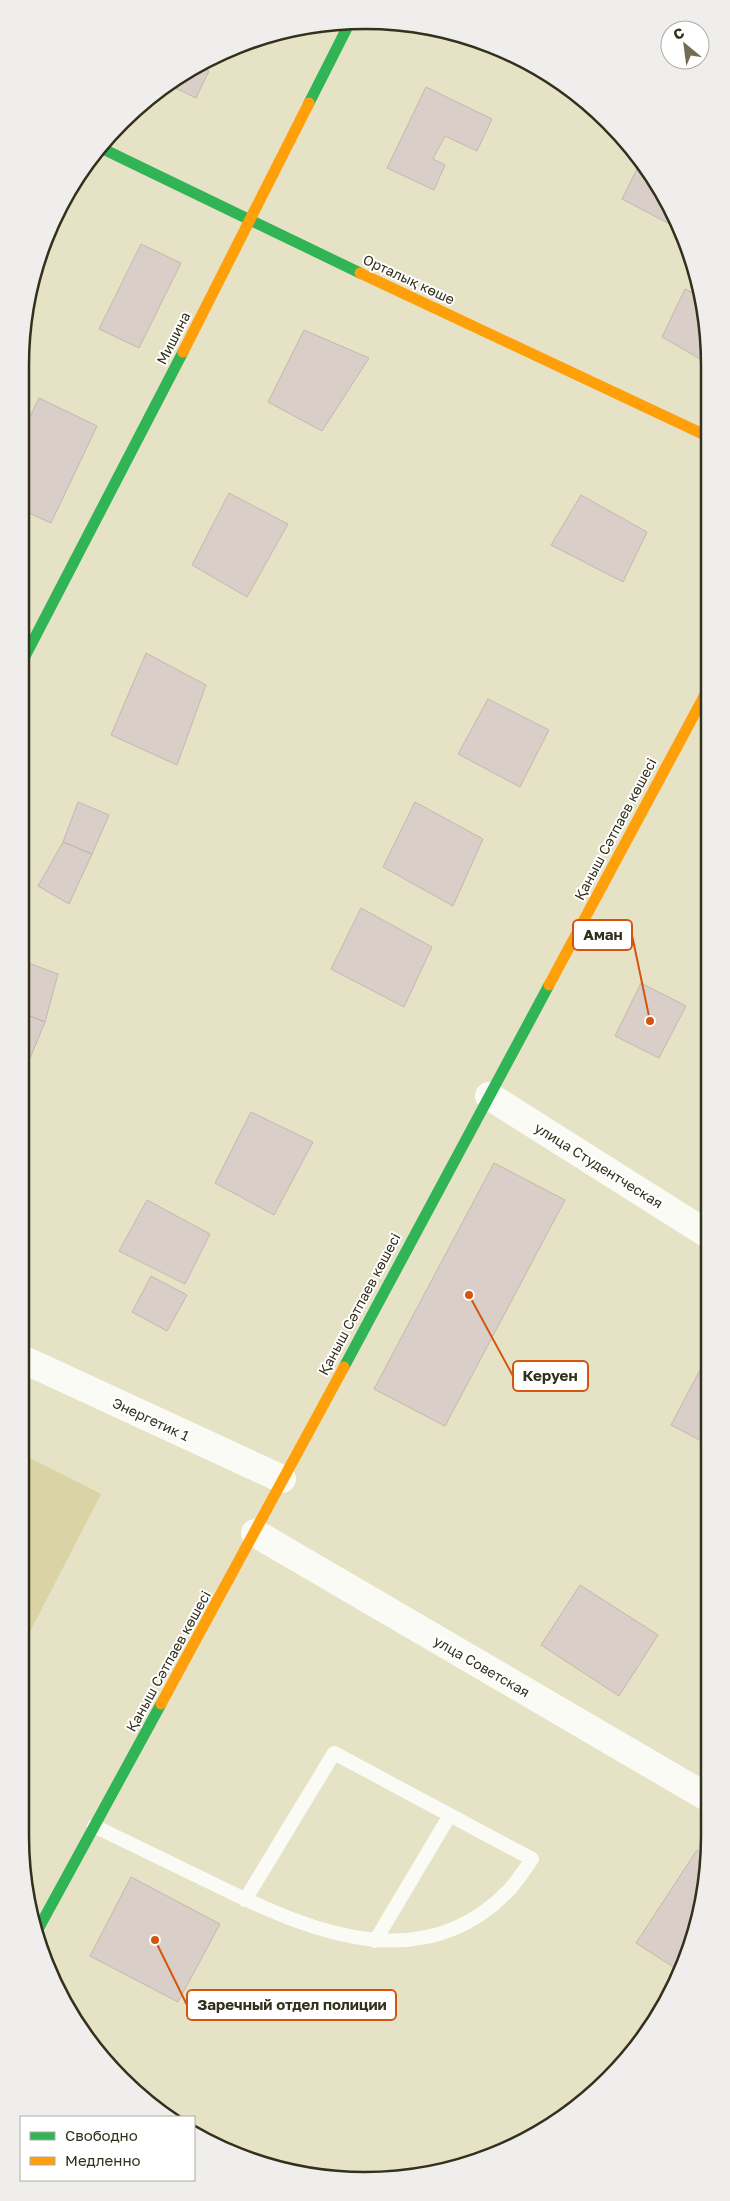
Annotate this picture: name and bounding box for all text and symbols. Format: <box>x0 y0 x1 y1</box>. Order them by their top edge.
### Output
north arrow <box>660 20 710 70</box>
text: С <box>670 23 687 43</box>
street label: Орталық көше <box>361 250 457 308</box>
street label: Мишина <box>153 309 193 367</box>
street label: Қаныш Сәтпаев көшесі <box>570 755 660 903</box>
callout: Аман <box>573 920 632 950</box>
text: Аман <box>583 925 623 943</box>
street label: улица Студентческая <box>532 1119 666 1211</box>
street label: Қаныш Сәтпаев көшесі <box>314 1230 404 1378</box>
callout: Керуен <box>513 1361 588 1391</box>
text: Керуен <box>522 1366 578 1384</box>
street label: Энергетик 1 <box>110 1394 192 1444</box>
street label: Қаныш Сәтпаев көшесі <box>122 1588 214 1734</box>
street label: улца Советская <box>431 1632 533 1700</box>
callout: Заречный отдел полиции <box>187 1990 396 2020</box>
text: Заречный отдел полиции <box>197 1995 387 2013</box>
legend <box>20 2116 195 2181</box>
text: Свободно <box>65 2126 138 2144</box>
text: Медленно <box>65 2151 141 2169</box>

